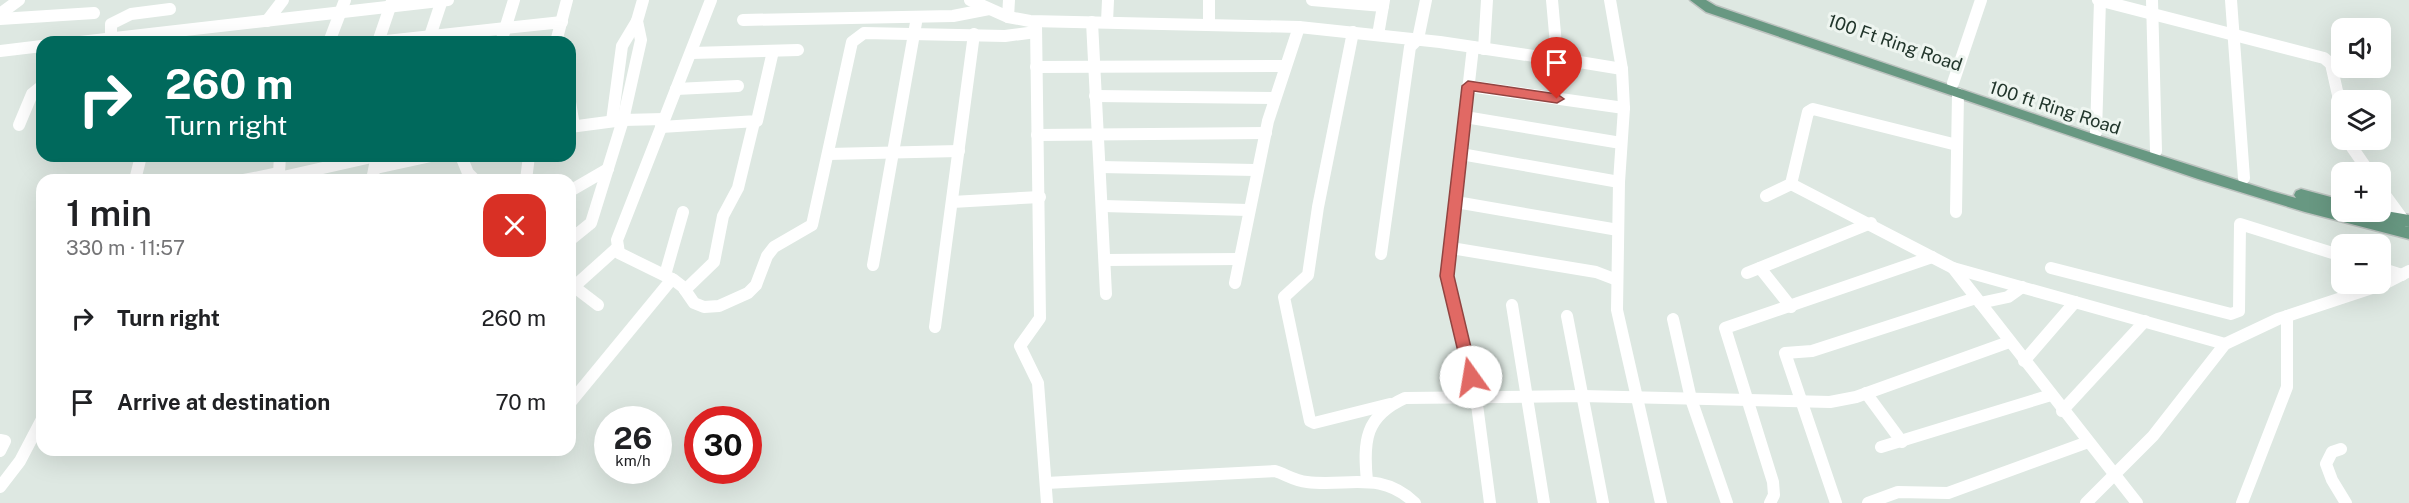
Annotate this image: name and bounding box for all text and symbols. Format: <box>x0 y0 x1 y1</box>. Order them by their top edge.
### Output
street label: 100 Ft Ring Road <box>1825 10 1965 75</box>
map controls <box>2331 18 2391 294</box>
button: sound <box>2331 18 2391 78</box>
pin <box>1531 37 1582 99</box>
icon: arrive <box>1540 46 1573 79</box>
text: 260 m <box>165 59 293 108</box>
icon: right <box>66 60 144 138</box>
street label: 100 ft Ring Road <box>1987 76 2123 139</box>
button: layers <box>2331 90 2391 150</box>
text: Turn right <box>165 109 288 141</box>
button: + <box>2331 162 2391 222</box>
text: 1 min <box>66 192 152 234</box>
button: close <box>483 194 546 257</box>
button: − <box>2331 234 2391 294</box>
text: 330 m · 11:57 <box>66 236 185 260</box>
icon: right <box>66 302 99 335</box>
text: Turn right <box>117 305 220 331</box>
text: 260 m <box>481 305 546 331</box>
position arrow <box>1439 345 1503 409</box>
icon: arrive <box>66 386 99 419</box>
text: Arrive at destination <box>117 389 330 415</box>
text: 70 m <box>495 389 546 415</box>
speed limit sign: 30 <box>684 406 762 484</box>
text: 26 <box>614 420 652 456</box>
text: km/h <box>615 452 651 469</box>

